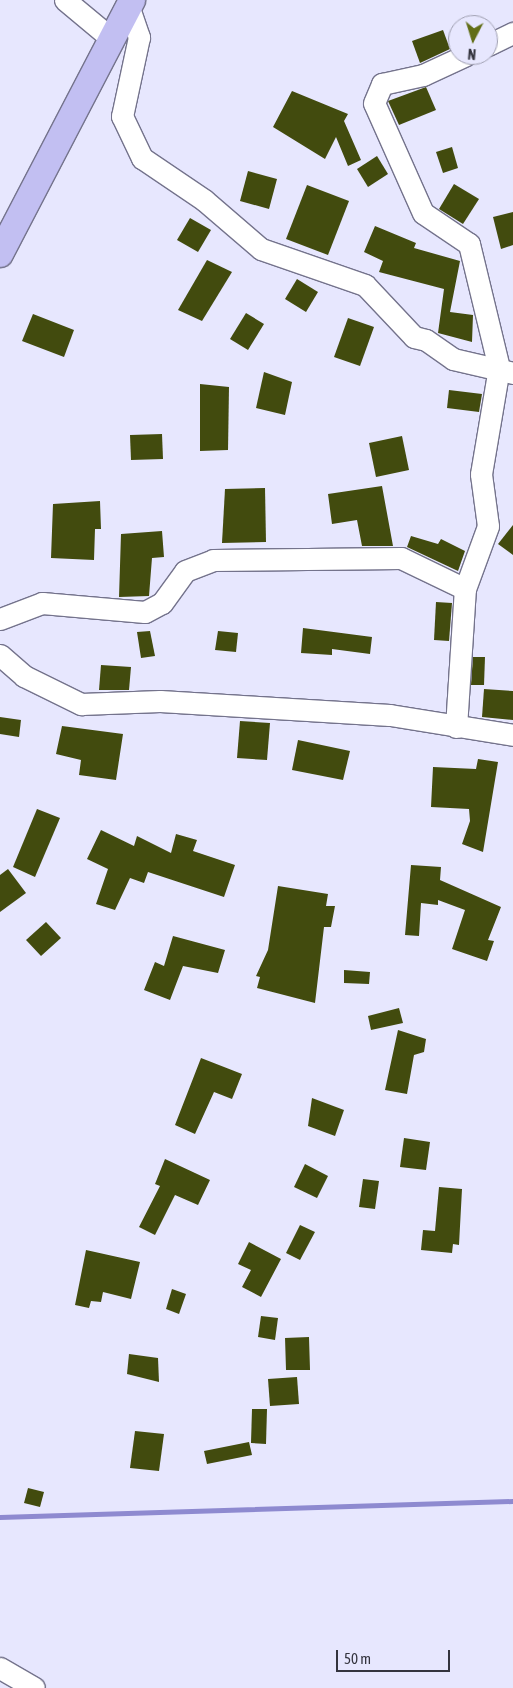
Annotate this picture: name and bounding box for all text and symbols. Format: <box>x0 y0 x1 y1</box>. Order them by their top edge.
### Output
north arrow <box>448 15 498 65</box>
text: N <box>467 46 477 62</box>
scale bar <box>338 1640 452 1672</box>
text: 50 m <box>344 1650 371 1667</box>

